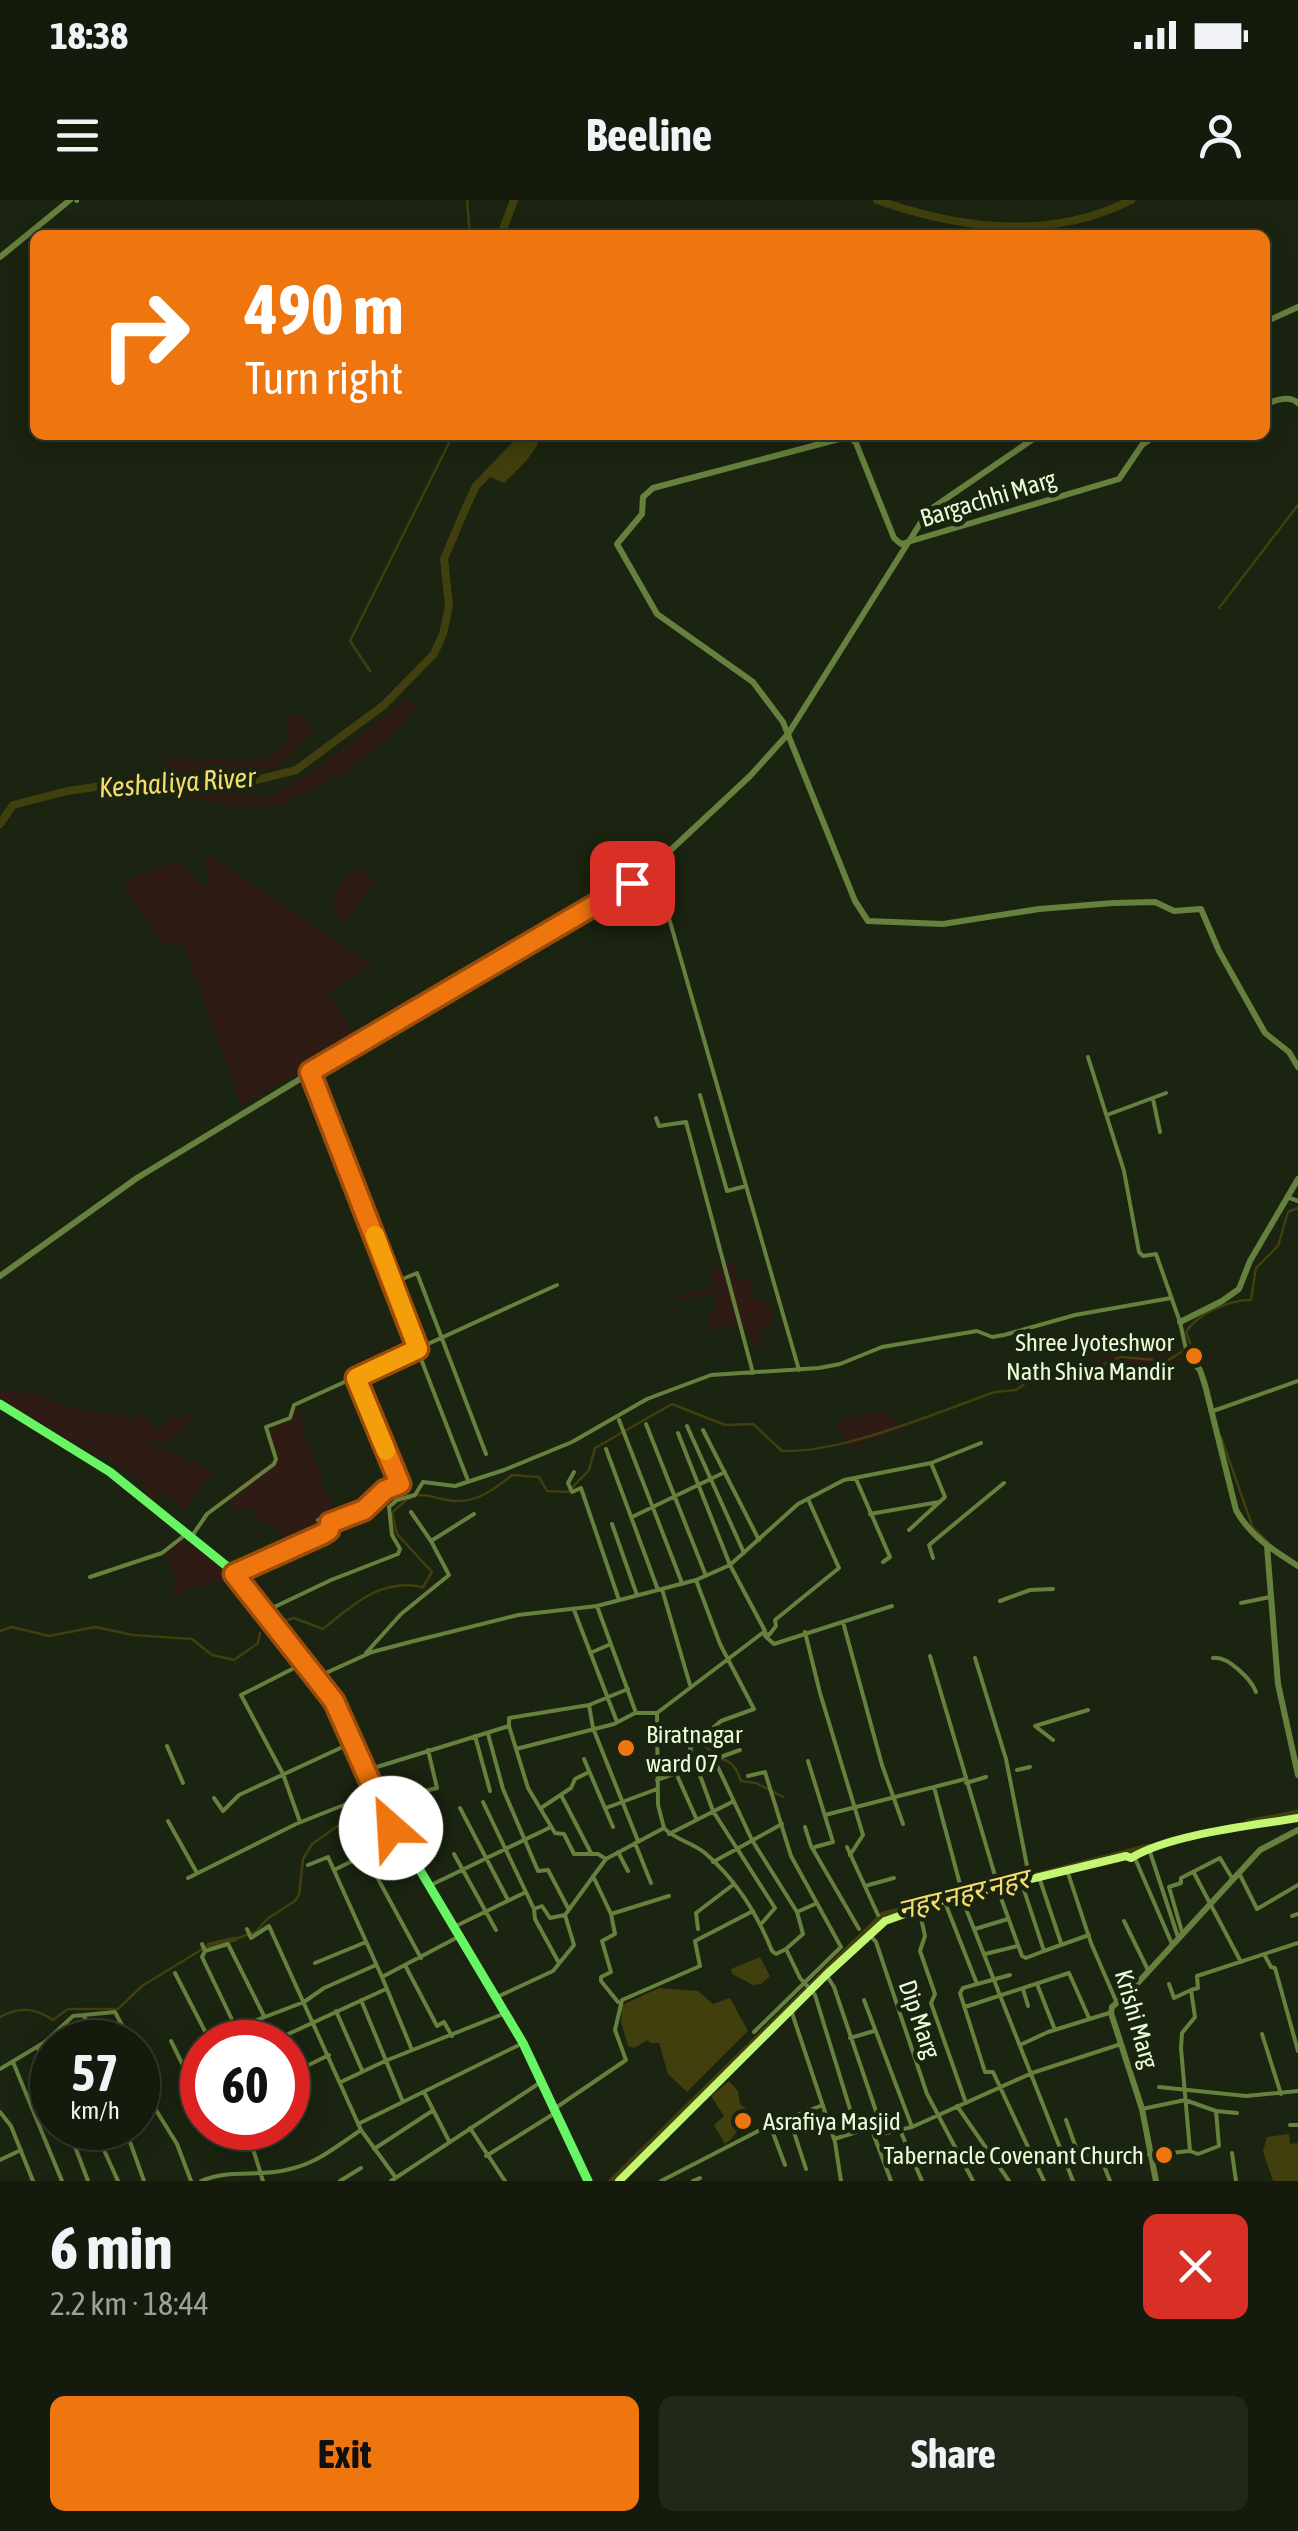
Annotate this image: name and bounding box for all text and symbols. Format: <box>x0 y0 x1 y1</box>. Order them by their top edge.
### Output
text: 18:38 <box>50 14 128 57</box>
icon: menu <box>50 108 105 163</box>
icon: person <box>1193 108 1248 163</box>
text: Beeline <box>586 109 712 161</box>
text: 490 m <box>245 269 404 349</box>
icon: right <box>80 270 210 400</box>
text: Turn right <box>245 352 403 404</box>
street label: Bargachhi Marg <box>917 464 1059 532</box>
water label: Keshaliya River <box>98 760 258 803</box>
pin <box>590 841 675 926</box>
icon: arrive <box>605 856 660 911</box>
place label: Shree Jyoteshwor Nath Shiva Mandir <box>1006 1328 1175 1385</box>
marker: Shree Jyoteshwor Nath Shiva Mandir <box>1183 1345 1205 1367</box>
place label: Biratnagar ward 07 <box>646 1720 743 1777</box>
marker: Biratnagar ward 07 <box>615 1737 637 1759</box>
position arrow <box>339 1776 443 1880</box>
water label: नहर नहर नहर <box>894 1861 1037 1926</box>
street label: Krishi Marg <box>1110 1966 1164 2072</box>
street label: Dip Marg <box>894 1976 946 2062</box>
speed limit sign: 60 <box>180 2020 310 2150</box>
text: 57 <box>71 2044 118 2102</box>
text: km/h <box>70 2096 120 2124</box>
place label: Asrafiya Masjid <box>763 2107 901 2135</box>
marker: Asrafiya Masjid <box>732 2110 754 2132</box>
place label: Tabernacle Covenant Church <box>884 2141 1144 2169</box>
marker: Tabernacle Covenant Church <box>1153 2144 1175 2166</box>
text: 6 min <box>50 2213 173 2282</box>
button: close <box>1143 2214 1248 2319</box>
text: 2.2 km · 18:44 <box>50 2285 209 2322</box>
button: Exit <box>50 2396 639 2511</box>
button: Share <box>659 2396 1248 2511</box>

